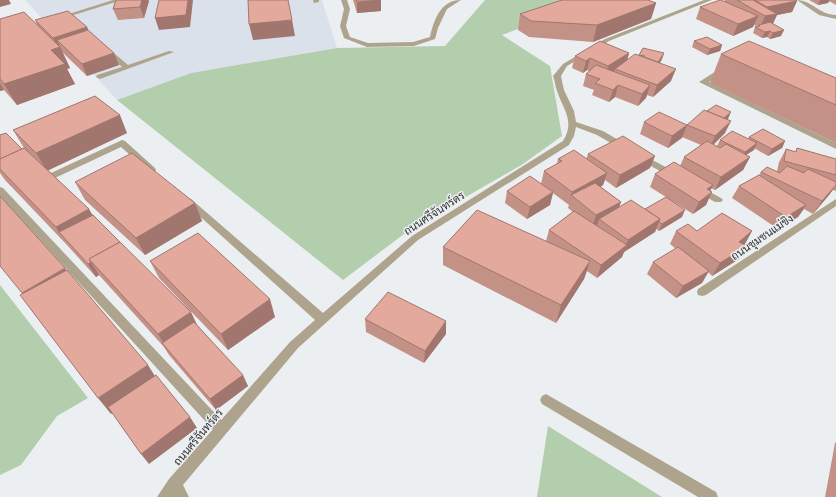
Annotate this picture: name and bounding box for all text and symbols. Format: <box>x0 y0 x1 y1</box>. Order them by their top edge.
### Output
street label: ถนนศรีจันทร์ดร <box>400 187 467 238</box>
street label: ถนนชุมชนแม่ขิง <box>728 211 797 265</box>
street label: ถนนศรีจันทร์ดร <box>169 405 226 468</box>

